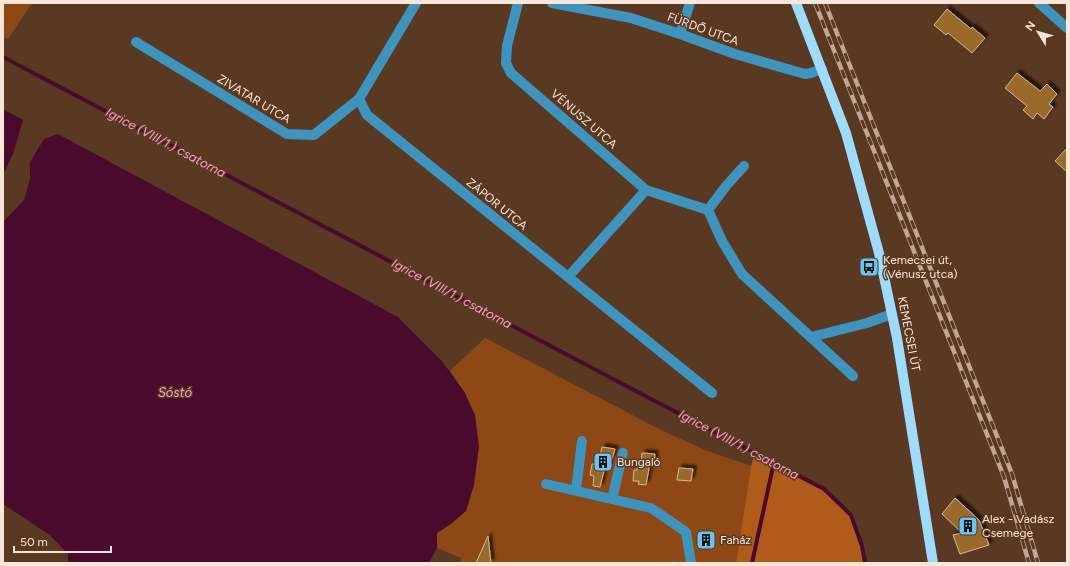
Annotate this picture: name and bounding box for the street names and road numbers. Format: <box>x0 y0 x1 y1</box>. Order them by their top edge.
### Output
street label: FÜRDŐ UTCA <box>665 10 741 48</box>
street label: ZIVATAR UTCA <box>215 72 293 126</box>
street label: VÉNUSZ UTCA <box>548 86 620 152</box>
street label: ZÁPOR UTCA <box>464 175 530 233</box>
street label: KEMECSEI ÚT <box>895 295 923 373</box>

